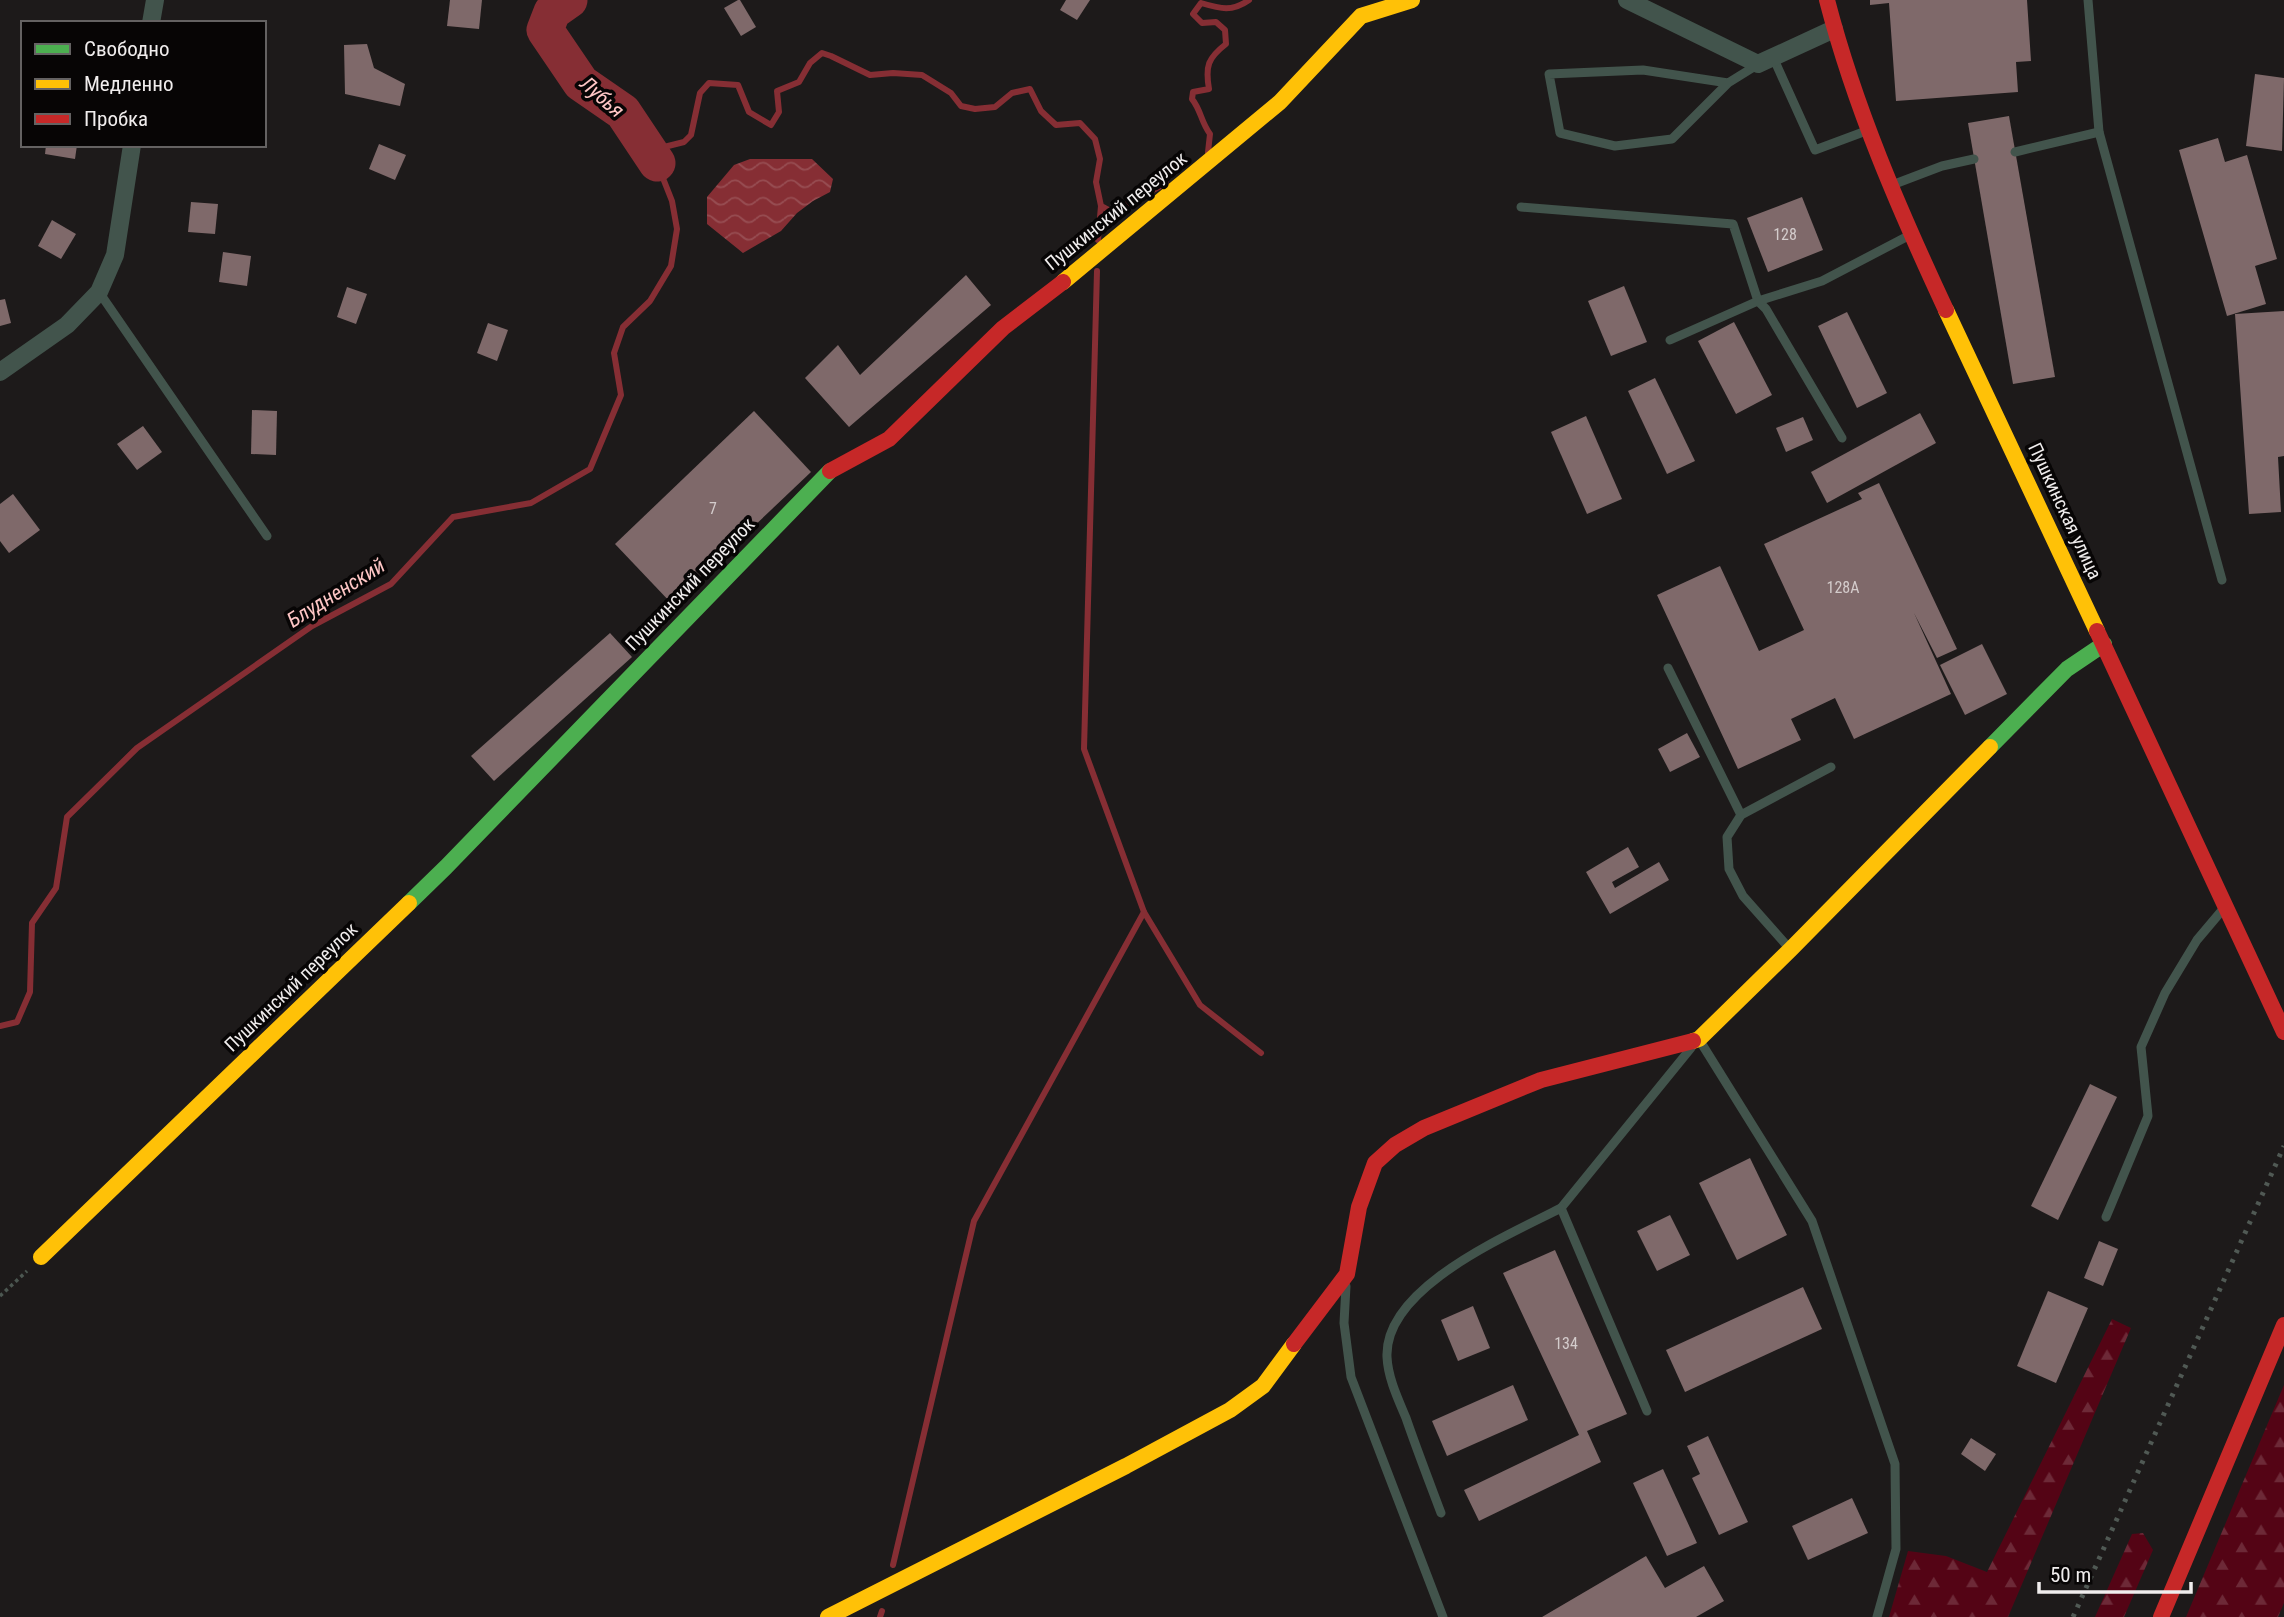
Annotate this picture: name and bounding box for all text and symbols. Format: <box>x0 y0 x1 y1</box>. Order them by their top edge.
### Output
legend <box>21 21 266 147</box>
text: Свободно <box>84 37 170 61</box>
water label: Лубья <box>574 71 629 123</box>
text: Медленно <box>84 72 173 96</box>
text: Пробка <box>84 107 148 131</box>
street label: Пушкинский переулок <box>1040 147 1192 275</box>
house number: 128 <box>1773 225 1797 244</box>
street label: Пушкинская улица <box>2023 439 2107 583</box>
house number: 7 <box>709 499 717 518</box>
street label: Пушкинский переулок <box>621 513 759 655</box>
water label: Блудненский <box>283 553 389 633</box>
house number: 128А <box>1827 578 1859 597</box>
street label: Пушкинский переулок <box>220 918 362 1056</box>
house number: 134 <box>1554 1334 1578 1353</box>
scale bar <box>2039 1550 2191 1594</box>
text: 50 m <box>2050 1563 2091 1587</box>

